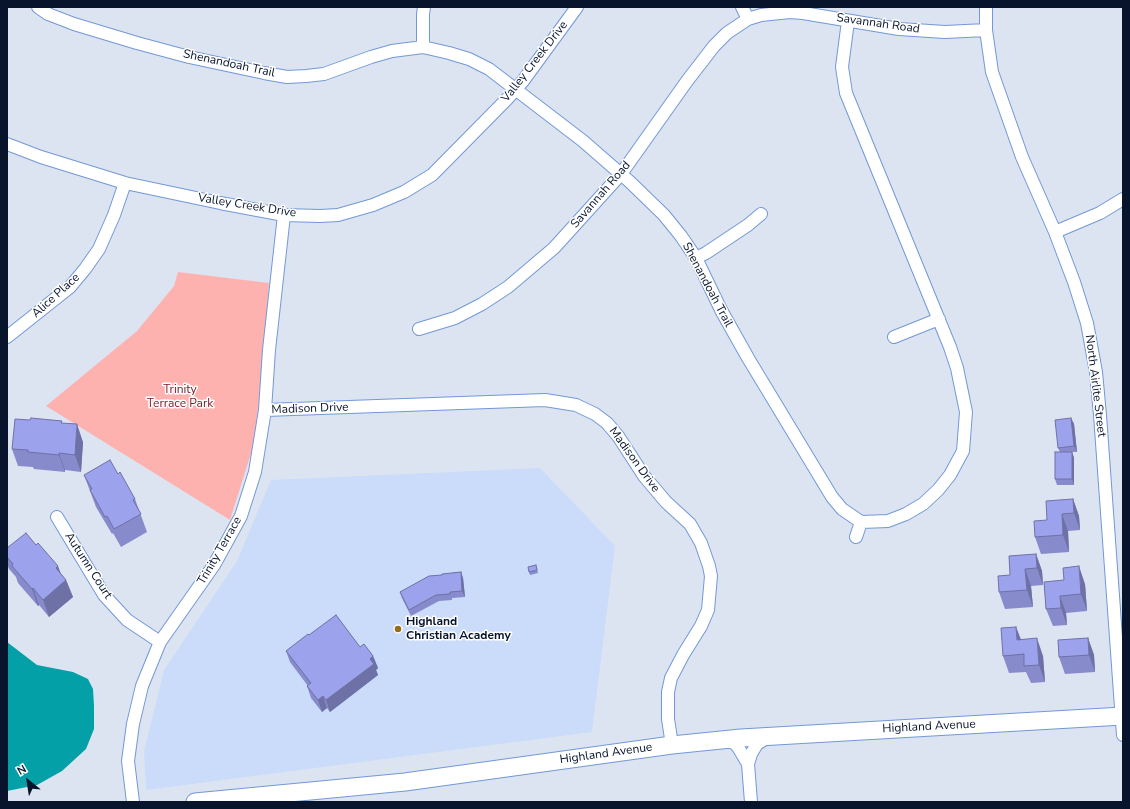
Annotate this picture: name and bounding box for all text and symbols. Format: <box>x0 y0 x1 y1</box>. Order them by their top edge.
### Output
street label: Savannah Road <box>835 11 921 37</box>
street label: Valley Creek Drive <box>499 19 571 105</box>
street label: Shenandoah Trail <box>182 47 276 81</box>
street label: Savannah Road <box>568 159 634 231</box>
street label: Valley Creek Drive <box>197 191 297 221</box>
street label: Shenandoah Trail <box>679 240 735 330</box>
street label: Alice Place <box>29 271 83 321</box>
street label: North Airlite Street <box>1082 334 1108 438</box>
park label: Trinity Terrace Park <box>147 383 213 411</box>
street label: Madison Drive <box>271 400 349 418</box>
street label: Madison Drive <box>605 425 663 495</box>
street label: Trinity Terrace <box>195 515 245 587</box>
street label: Autumn Court <box>61 530 115 602</box>
place label: Highland Christian Academy <box>406 615 511 643</box>
marker: Highland Christian Academy <box>393 624 403 634</box>
street label: Highland Avenue <box>882 717 976 737</box>
street label: Highland Avenue <box>559 740 653 768</box>
north arrow <box>8 761 48 801</box>
text: N <box>14 762 29 779</box>

